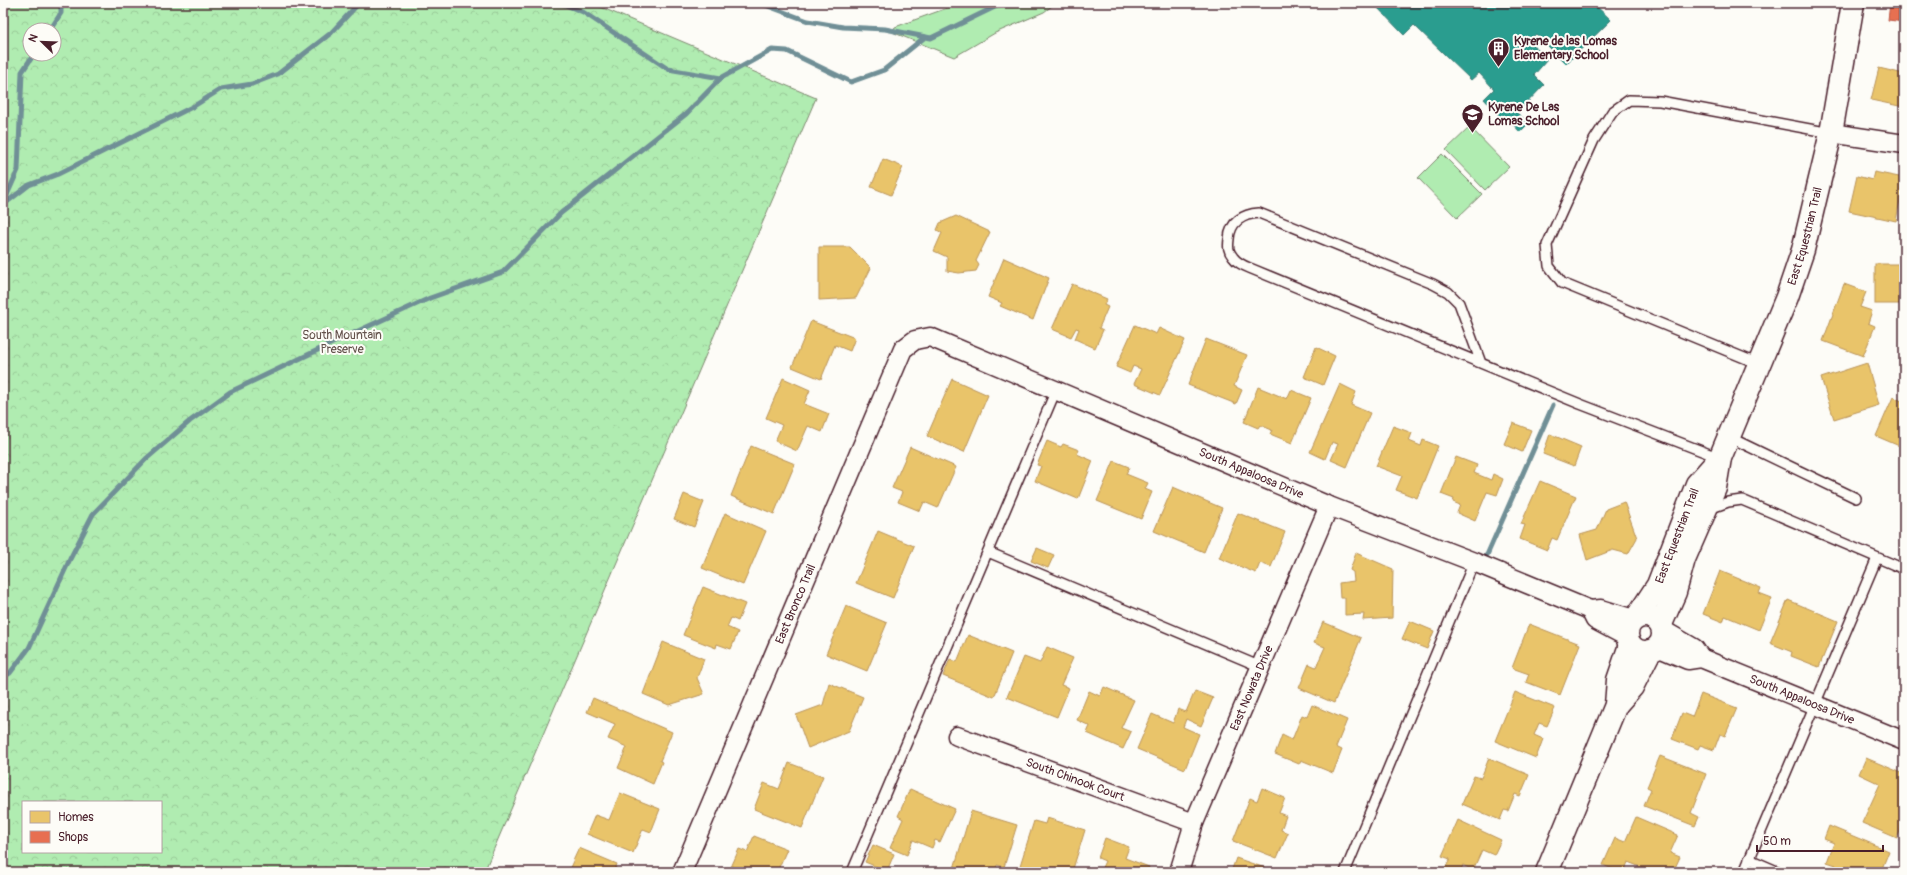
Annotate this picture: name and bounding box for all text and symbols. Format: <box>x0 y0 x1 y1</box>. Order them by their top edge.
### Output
north arrow <box>22 22 62 62</box>
text: N <box>26 32 41 44</box>
place label: Kyrene de las Lomas Elementary School <box>1514 34 1617 63</box>
building icon: Kyrene de las Lomas Elementary School <box>1486 35 1512 68</box>
place label: Kyrene De Las Lomas School <box>1488 100 1560 129</box>
school or university icon: Kyrene De Las Lomas School <box>1459 101 1485 134</box>
street label: East Equestrian Trail <box>1785 186 1826 287</box>
park label: South Mountain Preserve <box>302 328 382 357</box>
street label: South Appaloosa Drive <box>1196 445 1306 502</box>
street label: East Equestrian Trail <box>1652 486 1703 586</box>
street label: East Bronco Trail <box>772 562 819 646</box>
street label: East Nowata Drive <box>1227 643 1277 733</box>
street label: South Appaloosa Drive <box>1747 672 1857 728</box>
street label: South Chinook Court <box>1024 755 1127 805</box>
legend <box>22 801 162 853</box>
text: Homes <box>58 810 94 825</box>
scale bar <box>1757 827 1883 853</box>
text: Shops <box>58 830 89 845</box>
text: 50 m <box>1763 834 1791 849</box>

